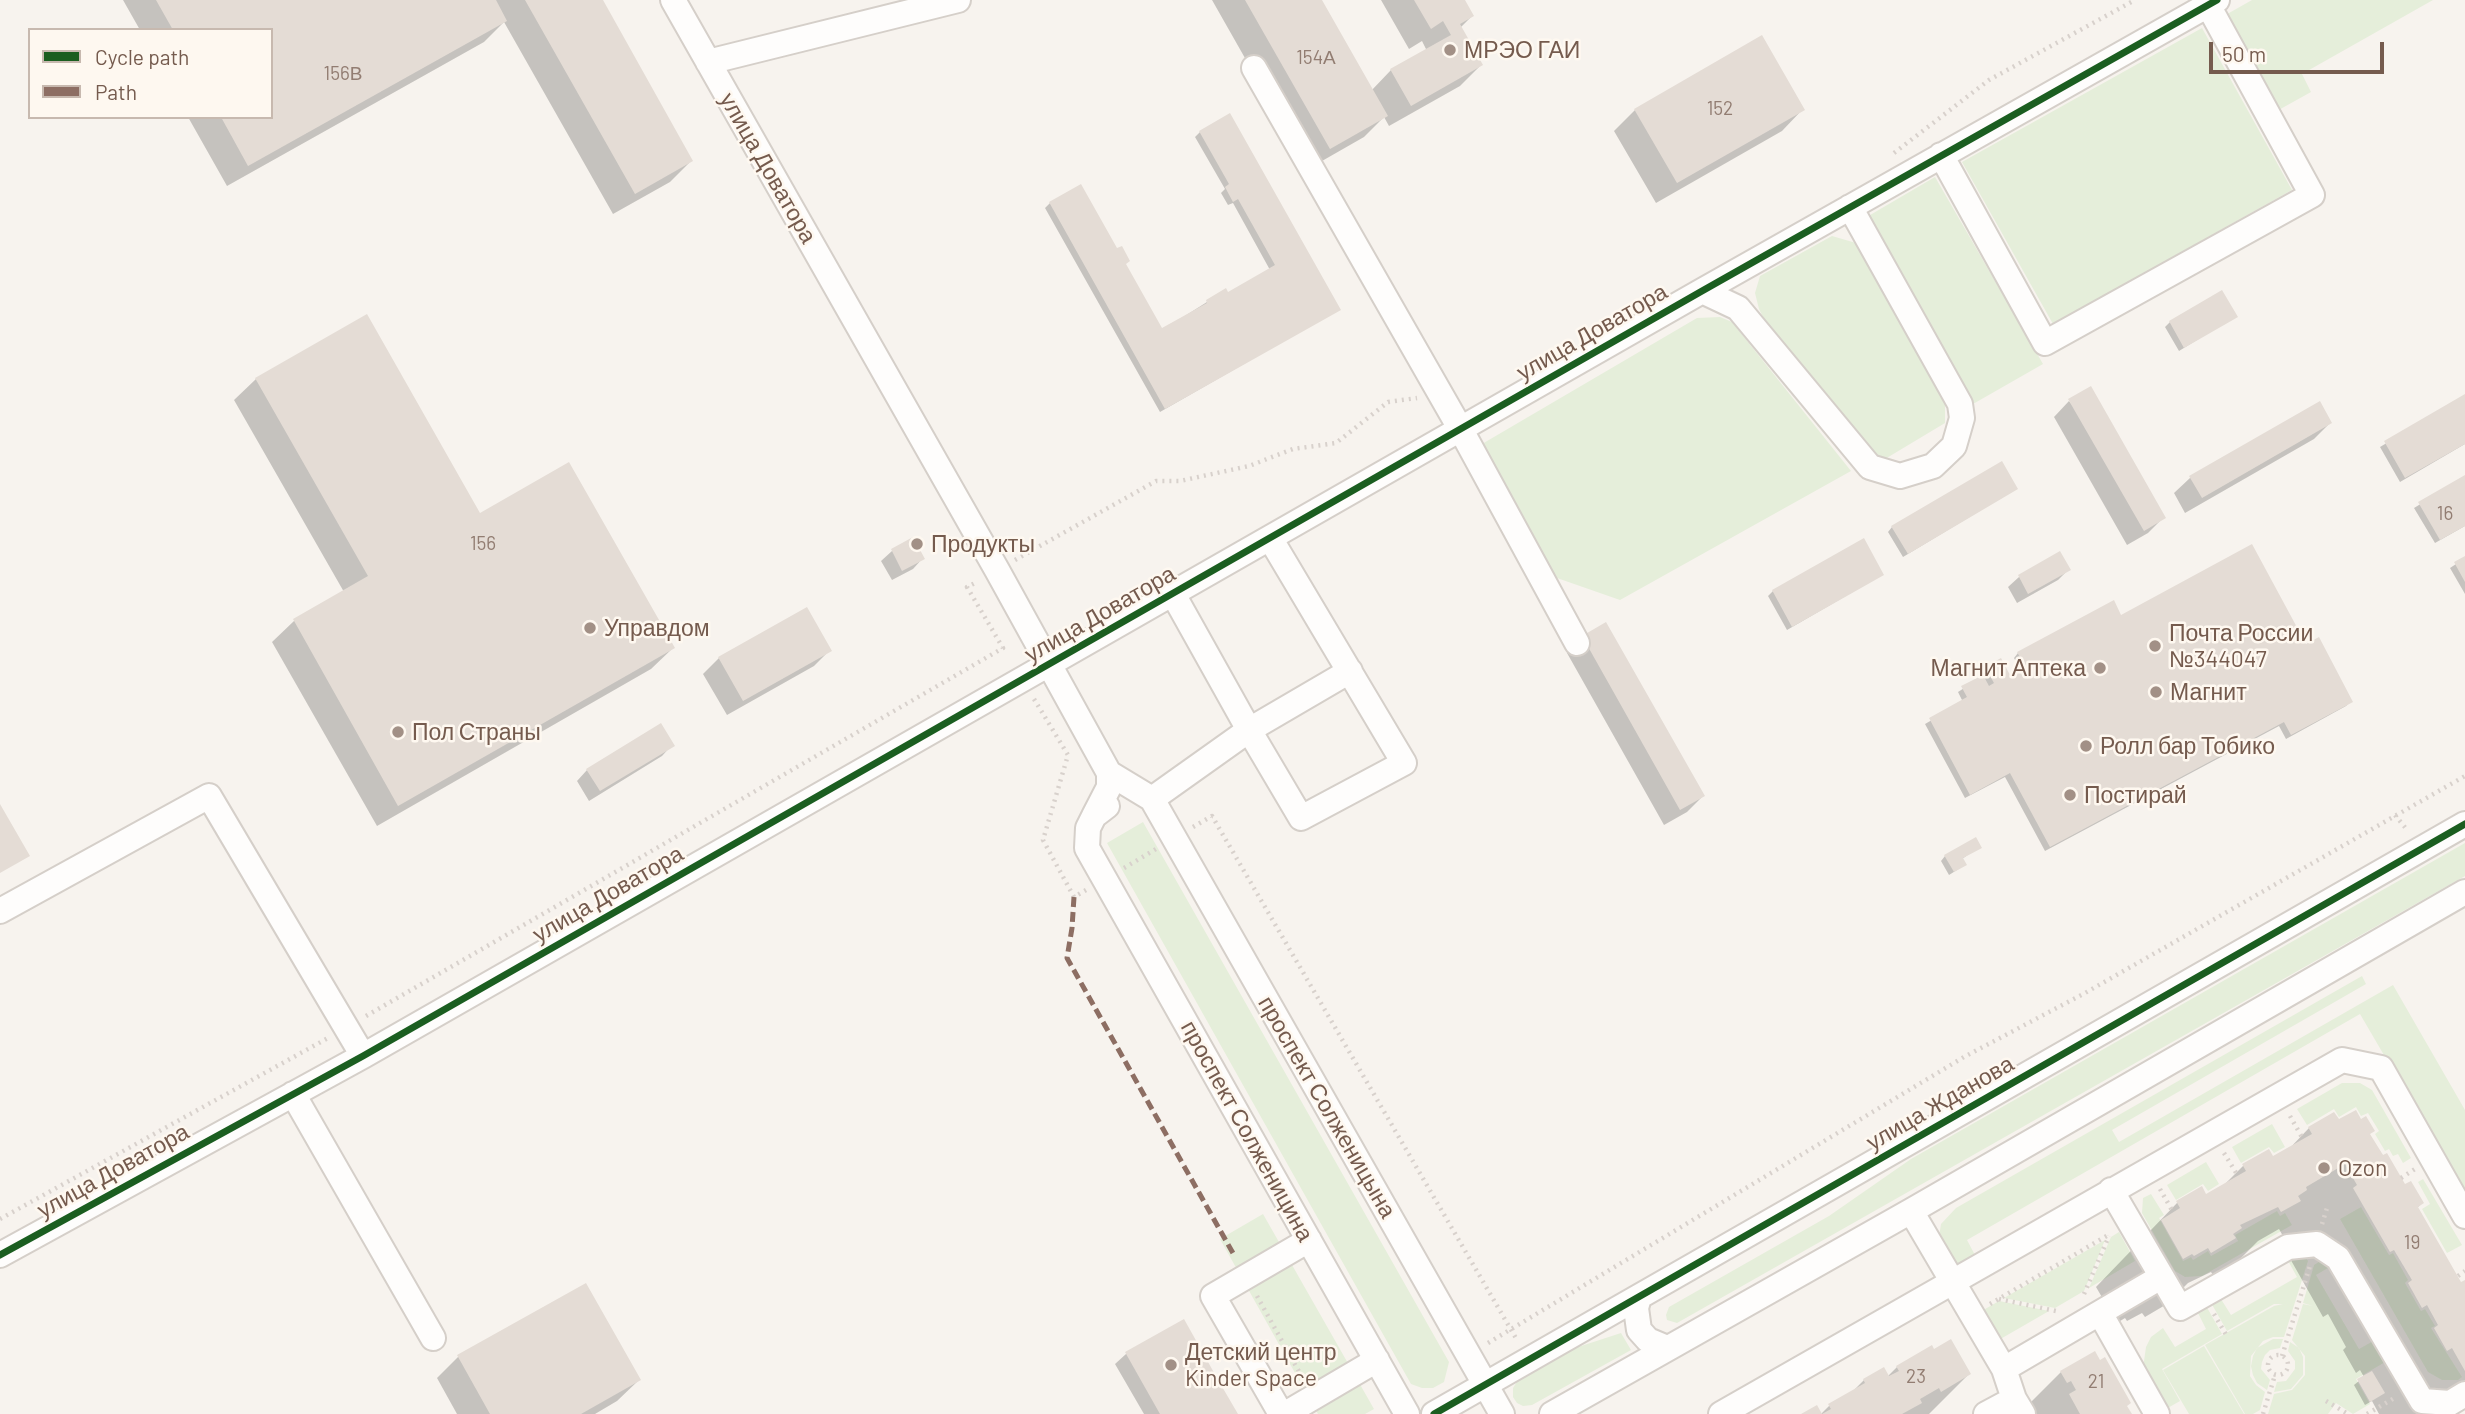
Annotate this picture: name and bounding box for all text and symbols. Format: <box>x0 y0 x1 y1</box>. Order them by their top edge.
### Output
legend <box>28 28 273 119</box>
scale bar <box>2213 28 2388 72</box>
place label: МРЭО ГАИ <box>1464 36 1580 64</box>
text: 50 m <box>2222 41 2266 66</box>
marker: МРЭО ГАИ <box>1442 42 1458 58</box>
text: Cycle path <box>95 44 189 69</box>
house number: 154А <box>1296 47 1336 69</box>
house number: 156В <box>324 63 362 85</box>
text: Path <box>95 79 137 104</box>
street label: улица Доватора <box>714 88 822 248</box>
house number: 152 <box>1707 98 1733 120</box>
street label: улица Доватора <box>1512 278 1672 386</box>
house number: 16 <box>2437 503 2453 525</box>
place label: Продукты <box>931 530 1035 558</box>
house number: 156 <box>470 533 496 555</box>
marker: Продукты <box>909 536 925 552</box>
street label: улица Доватора <box>1020 560 1180 668</box>
place label: Управдом <box>604 614 710 642</box>
place label: Почта России №344047 <box>2169 619 2313 673</box>
marker: Управдом <box>582 620 598 636</box>
marker: Почта России №344047 <box>2147 638 2163 654</box>
place label: Магнит Аптека <box>1930 654 2086 682</box>
marker: Магнит Аптека <box>2092 660 2108 676</box>
place label: Магнит <box>2170 678 2247 706</box>
marker: Магнит <box>2148 684 2164 700</box>
place label: Пол Страны <box>412 718 541 746</box>
marker: Пол Страны <box>390 724 406 740</box>
place label: Ролл бар Тобико <box>2100 732 2275 760</box>
marker: Ролл бар Тобико <box>2078 738 2094 754</box>
place label: Постирай <box>2084 781 2187 809</box>
marker: Постирай <box>2062 787 2078 803</box>
street label: улица Доватора <box>528 840 688 948</box>
street label: проспект Солженицына <box>1252 991 1402 1223</box>
street label: проспект Солженицина <box>1175 1016 1319 1246</box>
street label: улица Жданова <box>1861 1050 2019 1156</box>
street label: улица Доватора <box>32 1118 194 1224</box>
place label: Ozon <box>2338 1154 2387 1182</box>
marker: Ozon <box>2316 1160 2332 1176</box>
house number: 19 <box>2404 1232 2420 1254</box>
place label: Детский центр Kinder Space <box>1185 1338 1336 1392</box>
marker: Детский центр Kinder Space <box>1163 1357 1179 1373</box>
house number: 23 <box>1906 1366 1926 1388</box>
house number: 21 <box>2088 1371 2104 1393</box>

